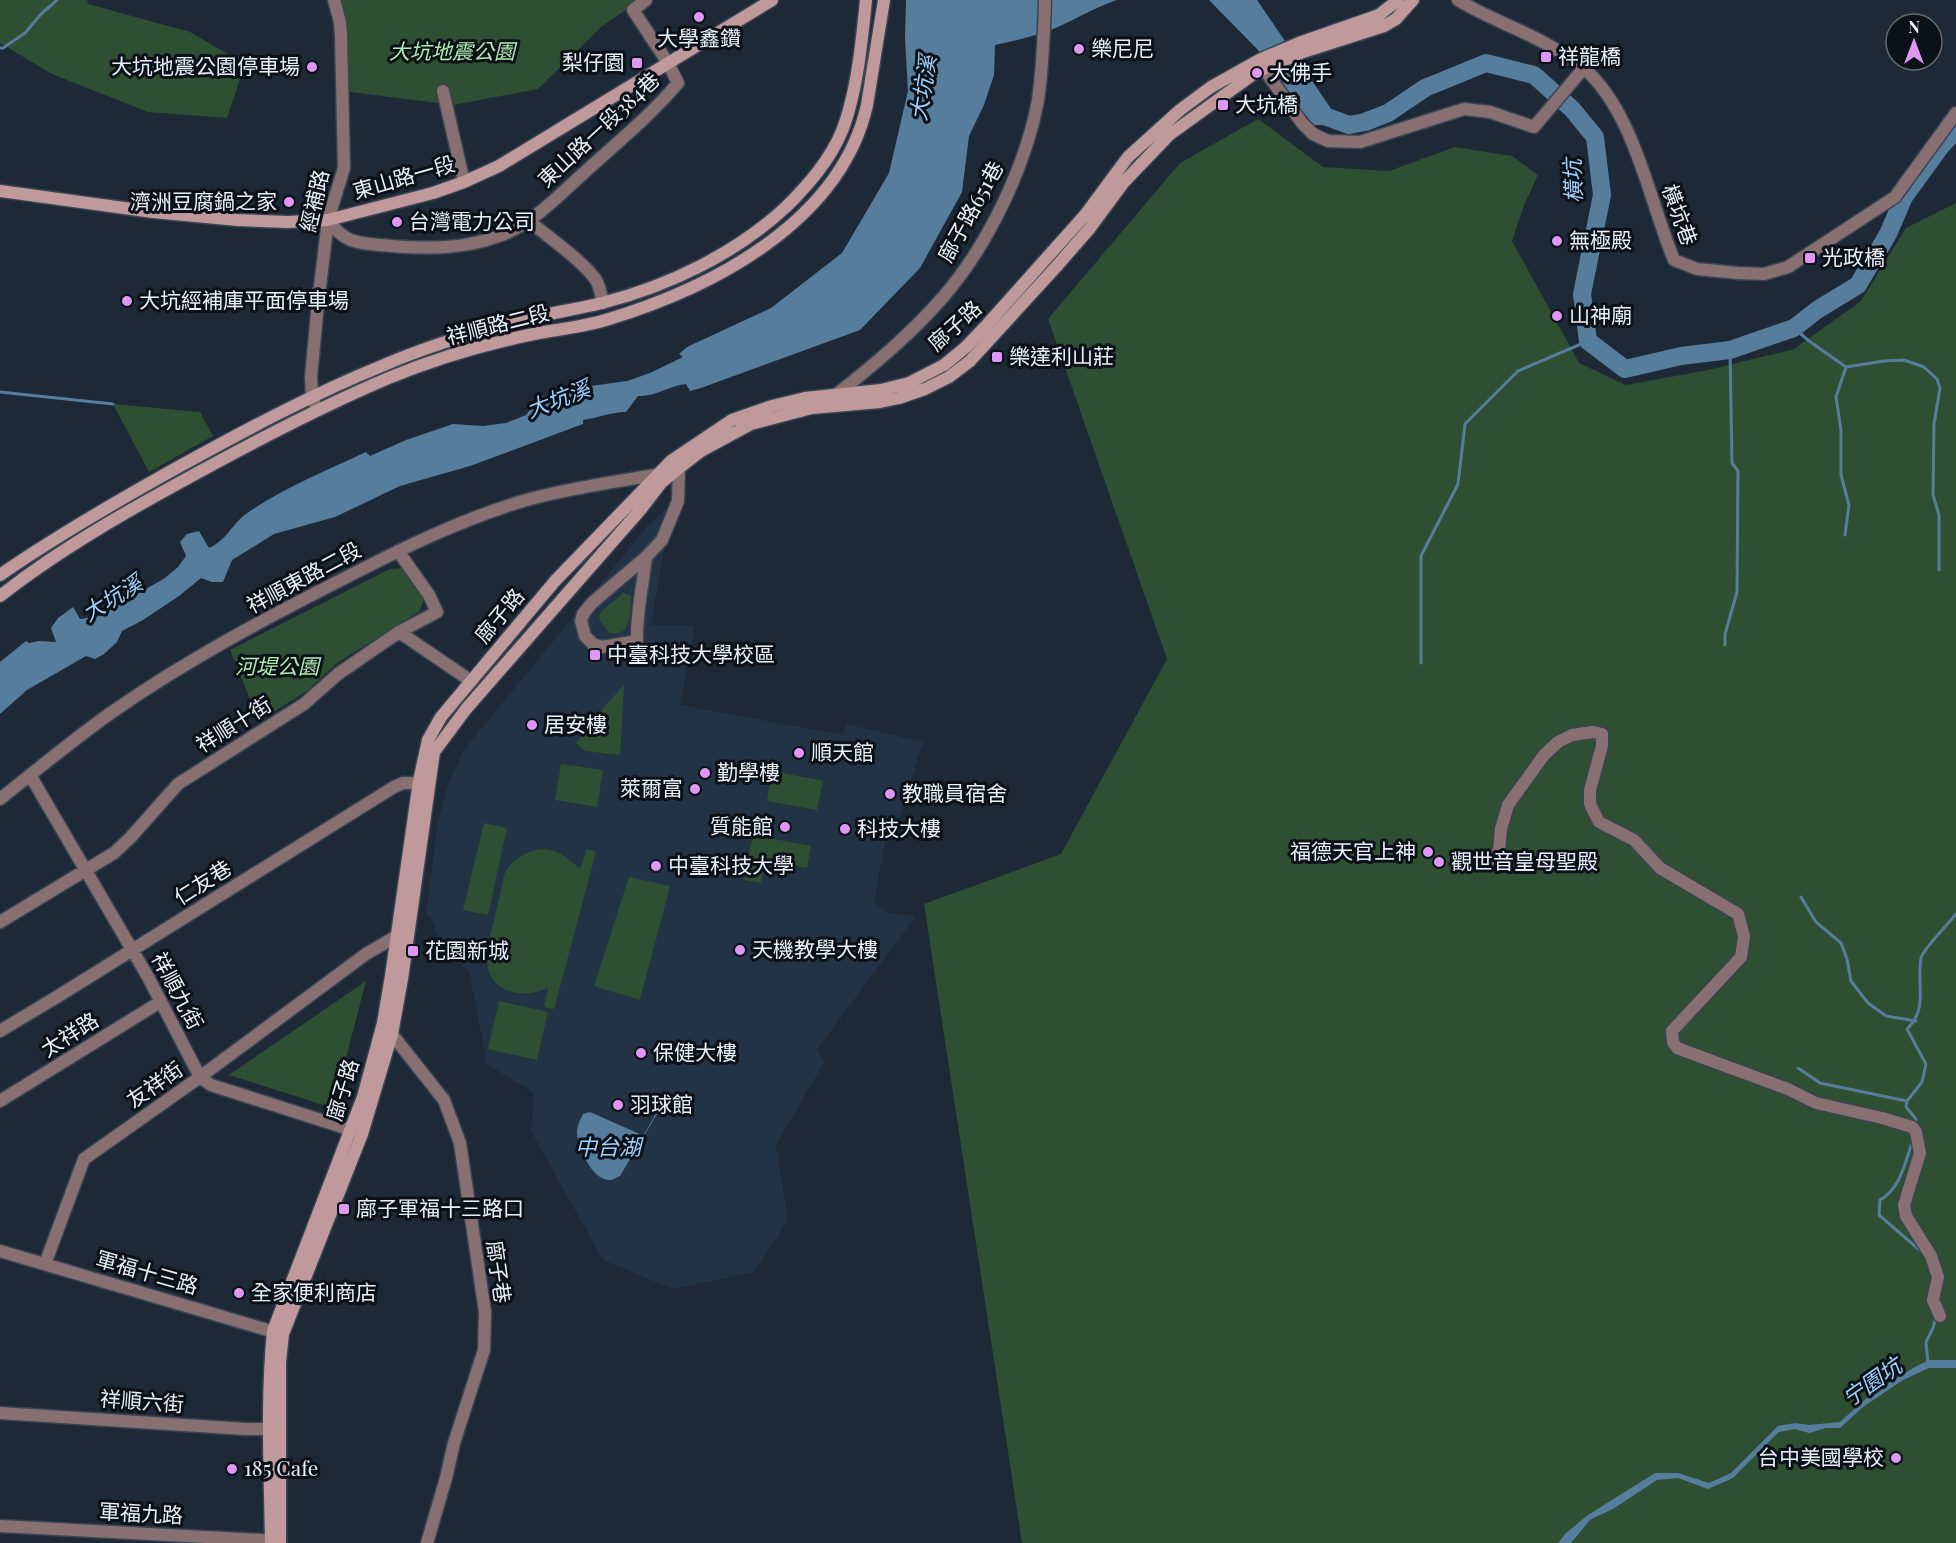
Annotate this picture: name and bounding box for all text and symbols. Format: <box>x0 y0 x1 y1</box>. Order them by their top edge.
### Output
marker: 大學鑫鑽 <box>692 10 706 24</box>
north arrow <box>1884 12 1944 72</box>
text: N <box>1908 16 1920 37</box>
place label: 大學鑫鑽 <box>657 23 741 51</box>
place label: 樂尼尼 <box>1091 33 1154 61</box>
park label: 大坑地震公園 <box>389 36 518 64</box>
place label: 祥龍橋 <box>1558 41 1621 69</box>
marker: 樂尼尼 <box>1072 42 1086 56</box>
place label: 梨仔園 <box>562 47 625 75</box>
water label: 大坑溪 <box>902 50 942 123</box>
marker: 祥龍橋 <box>1539 50 1553 64</box>
place label: 大坑地震公園停車場 <box>111 51 300 79</box>
marker: 梨仔園 <box>630 56 644 70</box>
place label: 大佛手 <box>1269 57 1332 85</box>
marker: 大坑地震公園停車場 <box>305 60 319 74</box>
street label: 東山路一段384巷 <box>531 65 665 192</box>
marker: 大佛手 <box>1250 66 1264 80</box>
place label: 大坑橋 <box>1235 89 1298 117</box>
marker: 大坑橋 <box>1216 98 1230 112</box>
street label: 東山路一段 <box>349 148 458 204</box>
street label: 廍子路651巷 <box>930 156 1008 267</box>
water label: 橫坑 <box>1556 156 1588 204</box>
street label: 經補路 <box>292 167 334 234</box>
street label: 橫坑巷 <box>1657 180 1705 249</box>
place label: 濟洲豆腐鍋之家 <box>130 186 277 214</box>
marker: 濟洲豆腐鍋之家 <box>282 195 296 209</box>
place label: 台灣電力公司 <box>409 206 535 234</box>
marker: 台灣電力公司 <box>390 215 404 229</box>
place label: 無極殿 <box>1569 225 1632 253</box>
marker: 無極殿 <box>1550 234 1564 248</box>
place label: 光政橋 <box>1822 242 1885 270</box>
marker: 光政橋 <box>1803 251 1817 265</box>
place label: 大坑經補庫平面停車場 <box>139 285 349 313</box>
street label: 廍子路 <box>921 293 986 356</box>
marker: 大坑經補庫平面停車場 <box>120 294 134 308</box>
street label: 祥順路二段 <box>443 297 552 349</box>
place label: 山神廟 <box>1569 300 1632 328</box>
marker: 山神廟 <box>1550 309 1564 323</box>
place label: 樂達利山莊 <box>1009 341 1114 369</box>
marker: 樂達利山莊 <box>990 350 1004 364</box>
water label: 大坑溪 <box>521 371 597 424</box>
street label: 祥順東路二段 <box>241 534 365 618</box>
water label: 大坑溪 <box>76 565 150 627</box>
street label: 廍子路 <box>467 582 529 648</box>
place label: 中臺科技大學校區 <box>607 639 775 667</box>
marker: 中臺科技大學校區 <box>588 648 602 662</box>
park label: 河堤公園 <box>235 651 322 679</box>
street label: 祥順十街 <box>190 689 276 757</box>
place label: 居安樓 <box>544 709 607 737</box>
marker: 居安樓 <box>525 718 539 732</box>
place label: 順天館 <box>811 737 874 765</box>
marker: 順天館 <box>792 746 806 760</box>
place label: 勤學樓 <box>717 757 780 785</box>
marker: 勤學樓 <box>698 766 712 780</box>
place label: 萊爾富 <box>620 773 683 801</box>
place label: 教職員宿舍 <box>902 778 1007 806</box>
marker: 萊爾富 <box>688 782 702 796</box>
marker: 教職員宿舍 <box>883 787 897 801</box>
place label: 質能館 <box>710 811 773 839</box>
place label: 科技大樓 <box>857 813 941 841</box>
marker: 質能館 <box>778 820 792 834</box>
marker: 科技大樓 <box>838 822 852 836</box>
place label: 福德天官上神 <box>1290 836 1416 864</box>
marker: 福德天官上神 <box>1421 845 1435 859</box>
place label: 觀世音皇母聖殿 <box>1451 846 1598 874</box>
place label: 中臺科技大學 <box>668 850 794 878</box>
street label: 仁友巷 <box>168 853 236 910</box>
marker: 觀世音皇母聖殿 <box>1432 855 1446 869</box>
marker: 中臺科技大學 <box>649 859 663 873</box>
place label: 天機教學大樓 <box>752 934 878 962</box>
place label: 花園新城 <box>425 935 509 963</box>
marker: 天機教學大樓 <box>733 943 747 957</box>
marker: 花園新城 <box>406 944 420 958</box>
street label: 祥順九街 <box>147 946 211 1034</box>
street label: 太祥路 <box>35 1005 103 1062</box>
place label: 保健大樓 <box>653 1037 737 1065</box>
marker: 保健大樓 <box>634 1046 648 1060</box>
street label: 友祥街 <box>120 1054 188 1113</box>
street label: 廍子路 <box>318 1055 364 1124</box>
place label: 羽球館 <box>630 1089 693 1117</box>
marker: 羽球館 <box>611 1098 625 1112</box>
water label: 中台湖 <box>575 1131 644 1161</box>
place label: 廍子軍福十三路口 <box>356 1193 524 1221</box>
marker: 廍子軍福十三路口 <box>337 1202 351 1216</box>
street label: 廍子巷 <box>482 1239 518 1305</box>
street label: 軍福十三路 <box>93 1243 202 1299</box>
place label: 全家便利商店 <box>251 1277 377 1305</box>
marker: 全家便利商店 <box>232 1286 246 1300</box>
water label: 宁園坑 <box>1836 1348 1910 1412</box>
street label: 祥順六街 <box>99 1383 185 1417</box>
place label: 台中美國學校 <box>1758 1442 1884 1470</box>
marker: 台中美國學校 <box>1889 1451 1903 1465</box>
place label: 185 Cafe <box>244 1453 319 1481</box>
marker: 185 Cafe <box>225 1462 239 1476</box>
street label: 軍福九路 <box>98 1496 184 1528</box>

